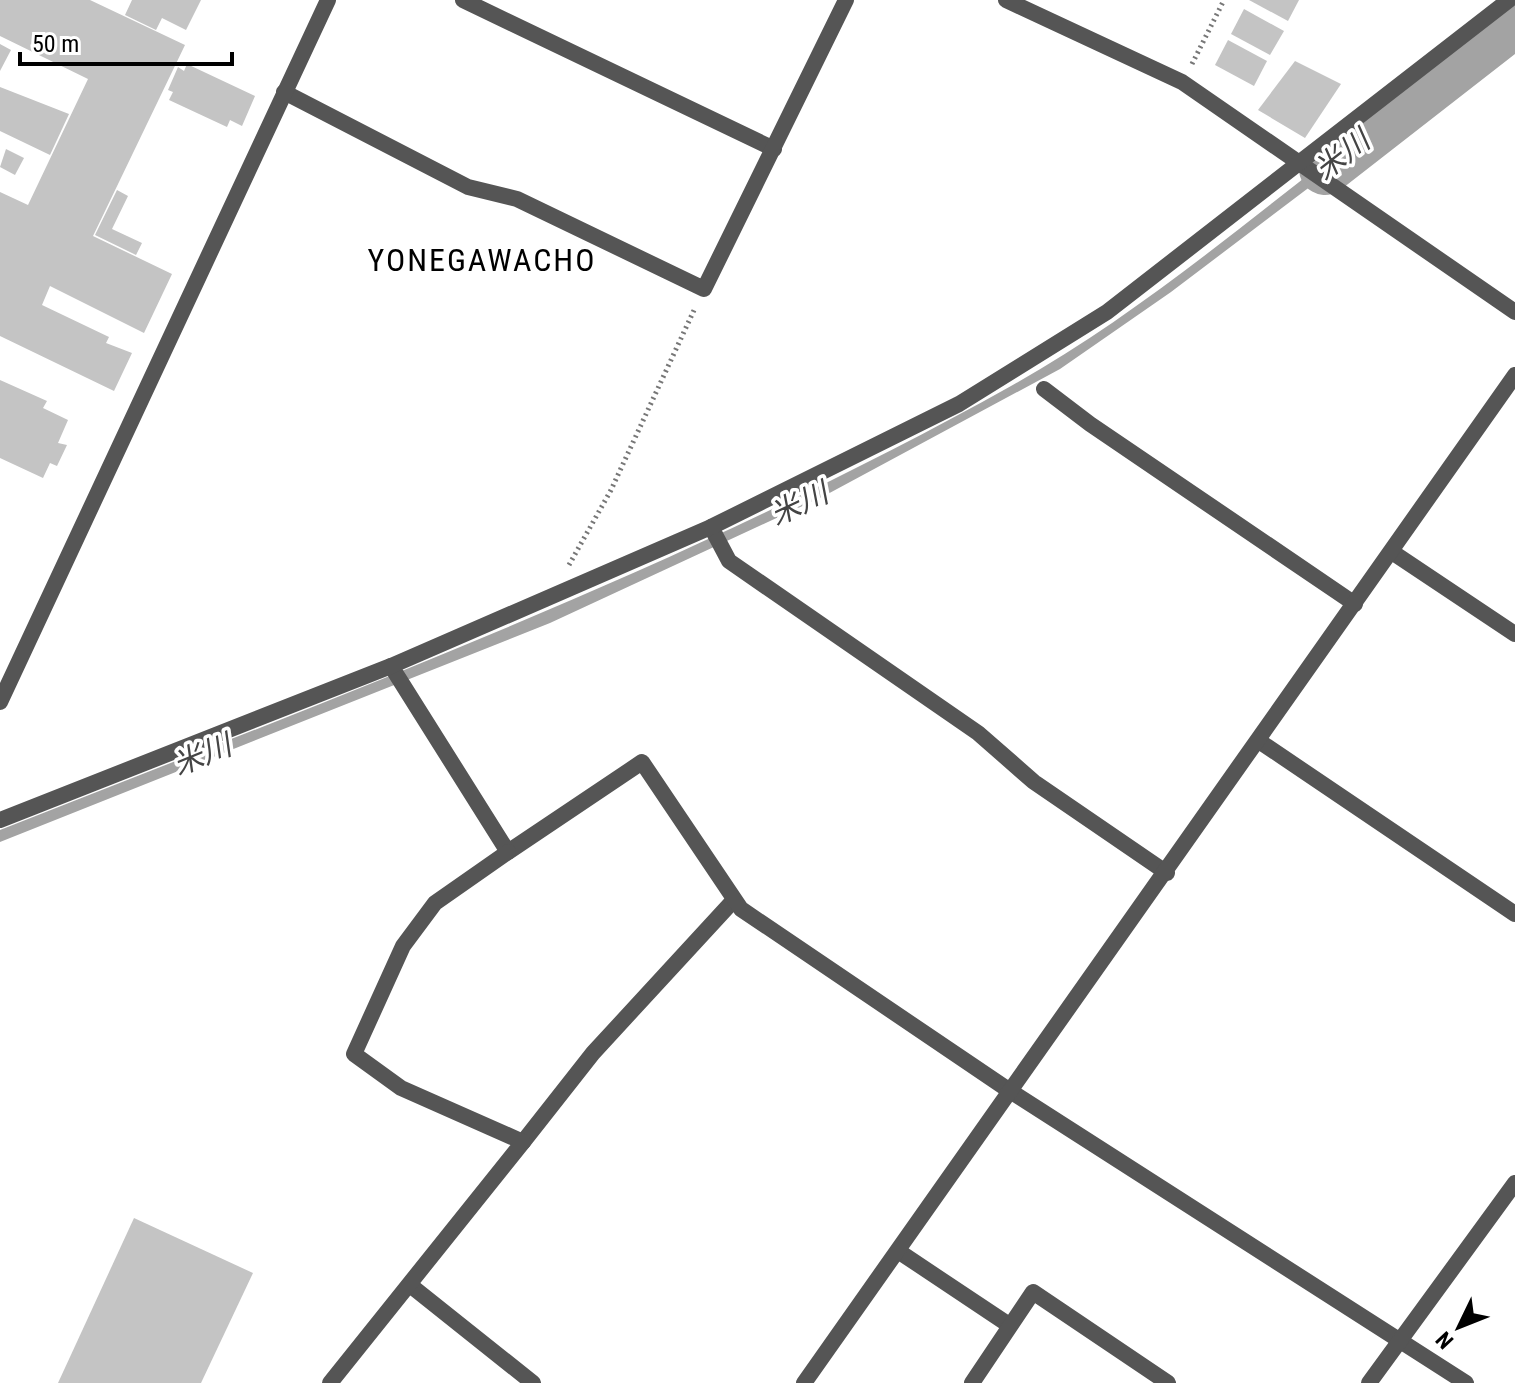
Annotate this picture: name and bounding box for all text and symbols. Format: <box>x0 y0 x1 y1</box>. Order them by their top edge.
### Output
scale bar <box>20 16 232 66</box>
text: 50 m <box>32 30 79 58</box>
water label: 米川 <box>1307 120 1378 187</box>
district label: YONEGAWACHO <box>368 241 596 279</box>
water label: 米川 <box>764 474 836 532</box>
water label: 米川 <box>167 726 239 782</box>
north arrow <box>1419 1287 1499 1367</box>
text: N <box>1431 1327 1458 1354</box>

